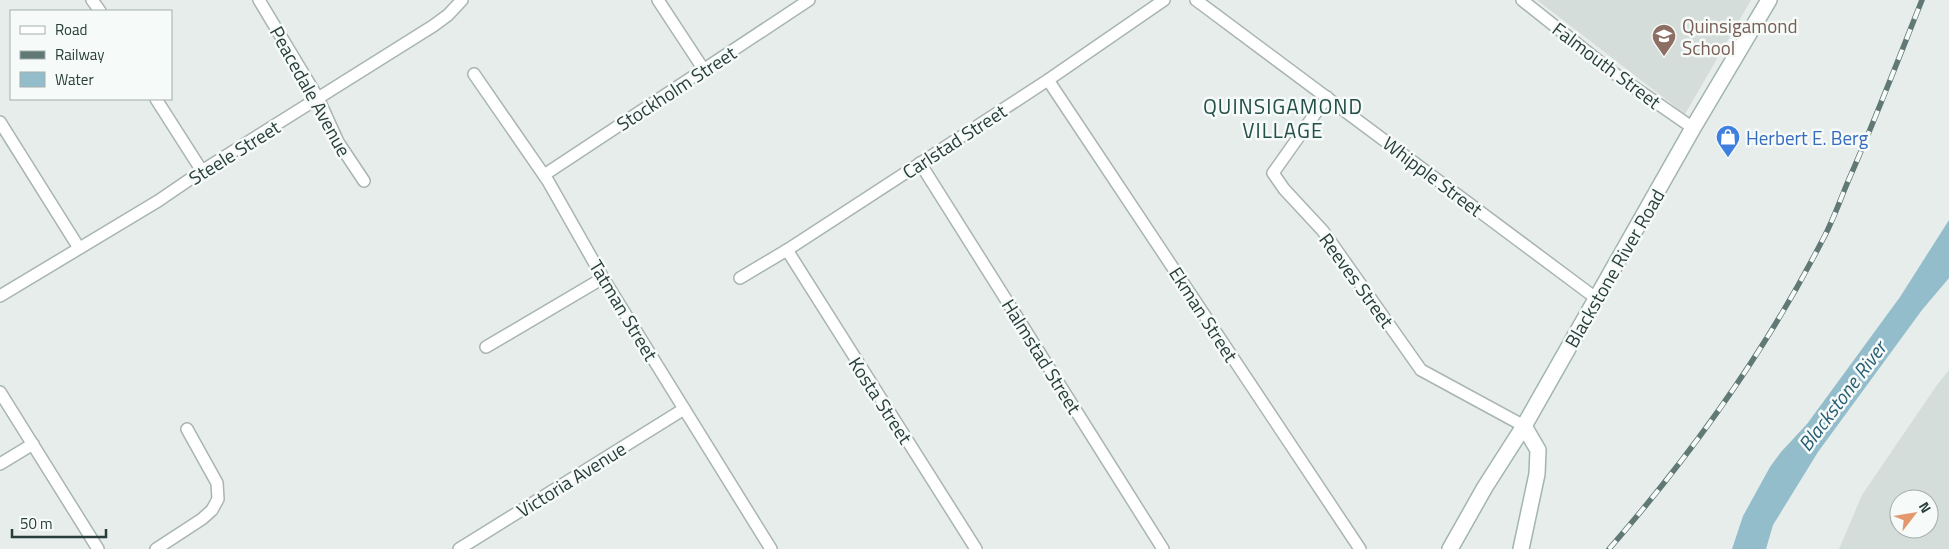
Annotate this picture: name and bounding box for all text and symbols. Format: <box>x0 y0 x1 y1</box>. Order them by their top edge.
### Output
legend <box>10 10 172 100</box>
place label: Quinsigamond School <box>1682 11 1797 62</box>
street label: Falmouth Street <box>1547 15 1668 116</box>
text: Road <box>55 18 87 41</box>
street label: Peacedale Avenue <box>263 20 359 162</box>
school or university icon: Quinsigamond School <box>1651 23 1677 57</box>
street label: Stockholm Street <box>610 38 742 138</box>
text: Railway <box>55 43 105 66</box>
text: Water <box>55 68 94 91</box>
district label: QUINSIGAMOND VILLAGE <box>1203 90 1363 146</box>
street label: Carlstad Street <box>896 96 1012 186</box>
street label: Steele Street <box>183 112 286 192</box>
place label: Herbert E. Berg <box>1746 123 1868 152</box>
shop icon: Herbert E. Berg <box>1715 124 1741 158</box>
street label: Whipple Street <box>1377 129 1489 223</box>
street label: Blackstone River Road <box>1557 183 1671 353</box>
street label: Reeves Street <box>1313 227 1402 334</box>
street label: Tatman Street <box>582 254 666 366</box>
street label: Ekman Street <box>1162 261 1246 368</box>
street label: Halmstad Street <box>995 293 1089 419</box>
water label: Blackstone River <box>1790 332 1895 458</box>
street label: Kosta Street <box>842 351 920 450</box>
street label: Victoria Avenue <box>511 434 631 524</box>
north arrow <box>1889 489 1939 539</box>
text: N <box>1914 497 1937 517</box>
scale bar <box>12 506 106 538</box>
text: 50 m <box>20 512 53 535</box>

